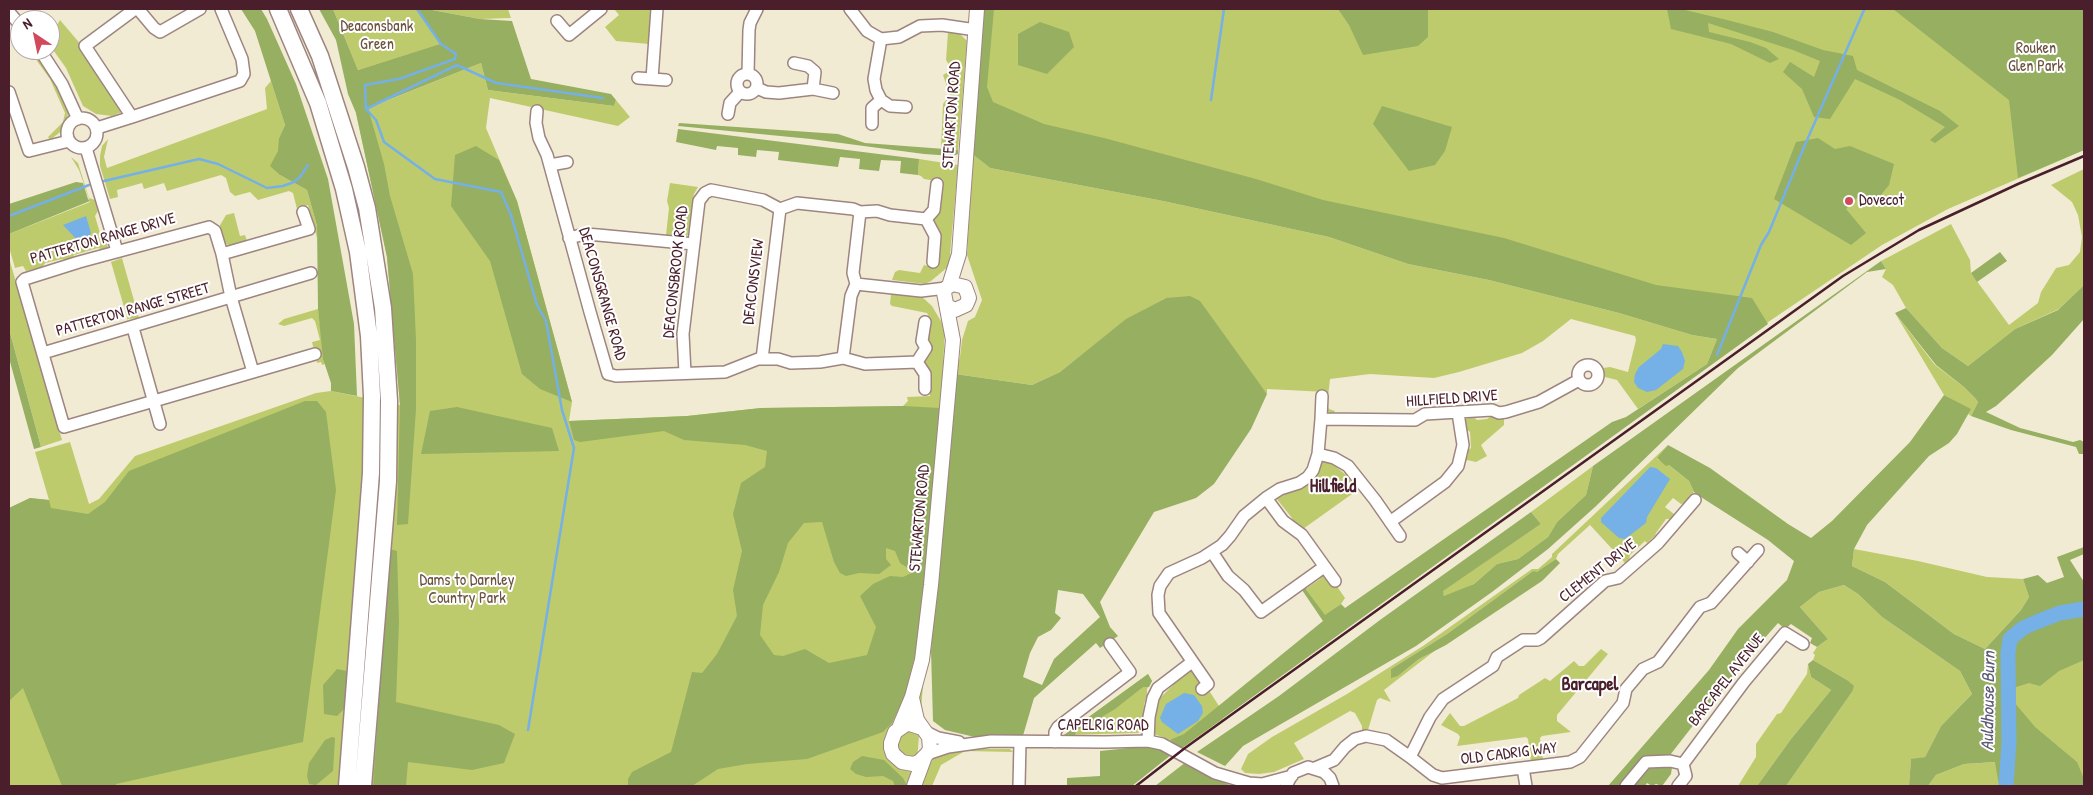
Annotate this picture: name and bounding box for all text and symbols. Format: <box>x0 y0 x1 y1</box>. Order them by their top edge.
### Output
north arrow <box>10 10 60 60</box>
text: N <box>18 13 35 33</box>
park label: Deaconsbank Green <box>340 17 414 55</box>
park label: Rouken Glen Park <box>2008 39 2064 77</box>
street label: STEWARTON ROAD <box>939 61 965 169</box>
place label: Dovecot <box>1859 191 1904 211</box>
marker: Dovecot <box>1843 195 1855 207</box>
street label: DEACONSBROOK ROAD <box>660 205 692 339</box>
street label: PATTERTON RANGE DRIVE <box>28 209 178 269</box>
street label: DEACONSGRANGE ROAD <box>574 225 630 363</box>
street label: DEACONSVIEW <box>739 238 769 326</box>
street label: PATTERTON RANGE STREET <box>54 279 212 341</box>
street label: HILLFIELD DRIVE <box>1405 386 1499 412</box>
street label: STEWARTON ROAD <box>906 464 934 572</box>
district label: Hillfield <box>1310 476 1356 498</box>
street label: CLEMENT DRIVE <box>1556 535 1640 607</box>
park label: Dams to Darnley Country Park <box>420 571 514 609</box>
street label: BARCAPEL AVENUE <box>1685 630 1769 730</box>
water label: Auldhouse Burn <box>1977 651 2001 751</box>
district label: Barcapel <box>1562 674 1618 696</box>
street label: CAPELRIG ROAD <box>1057 716 1149 736</box>
street label: OLD CADRIG WAY <box>1459 739 1559 769</box>

